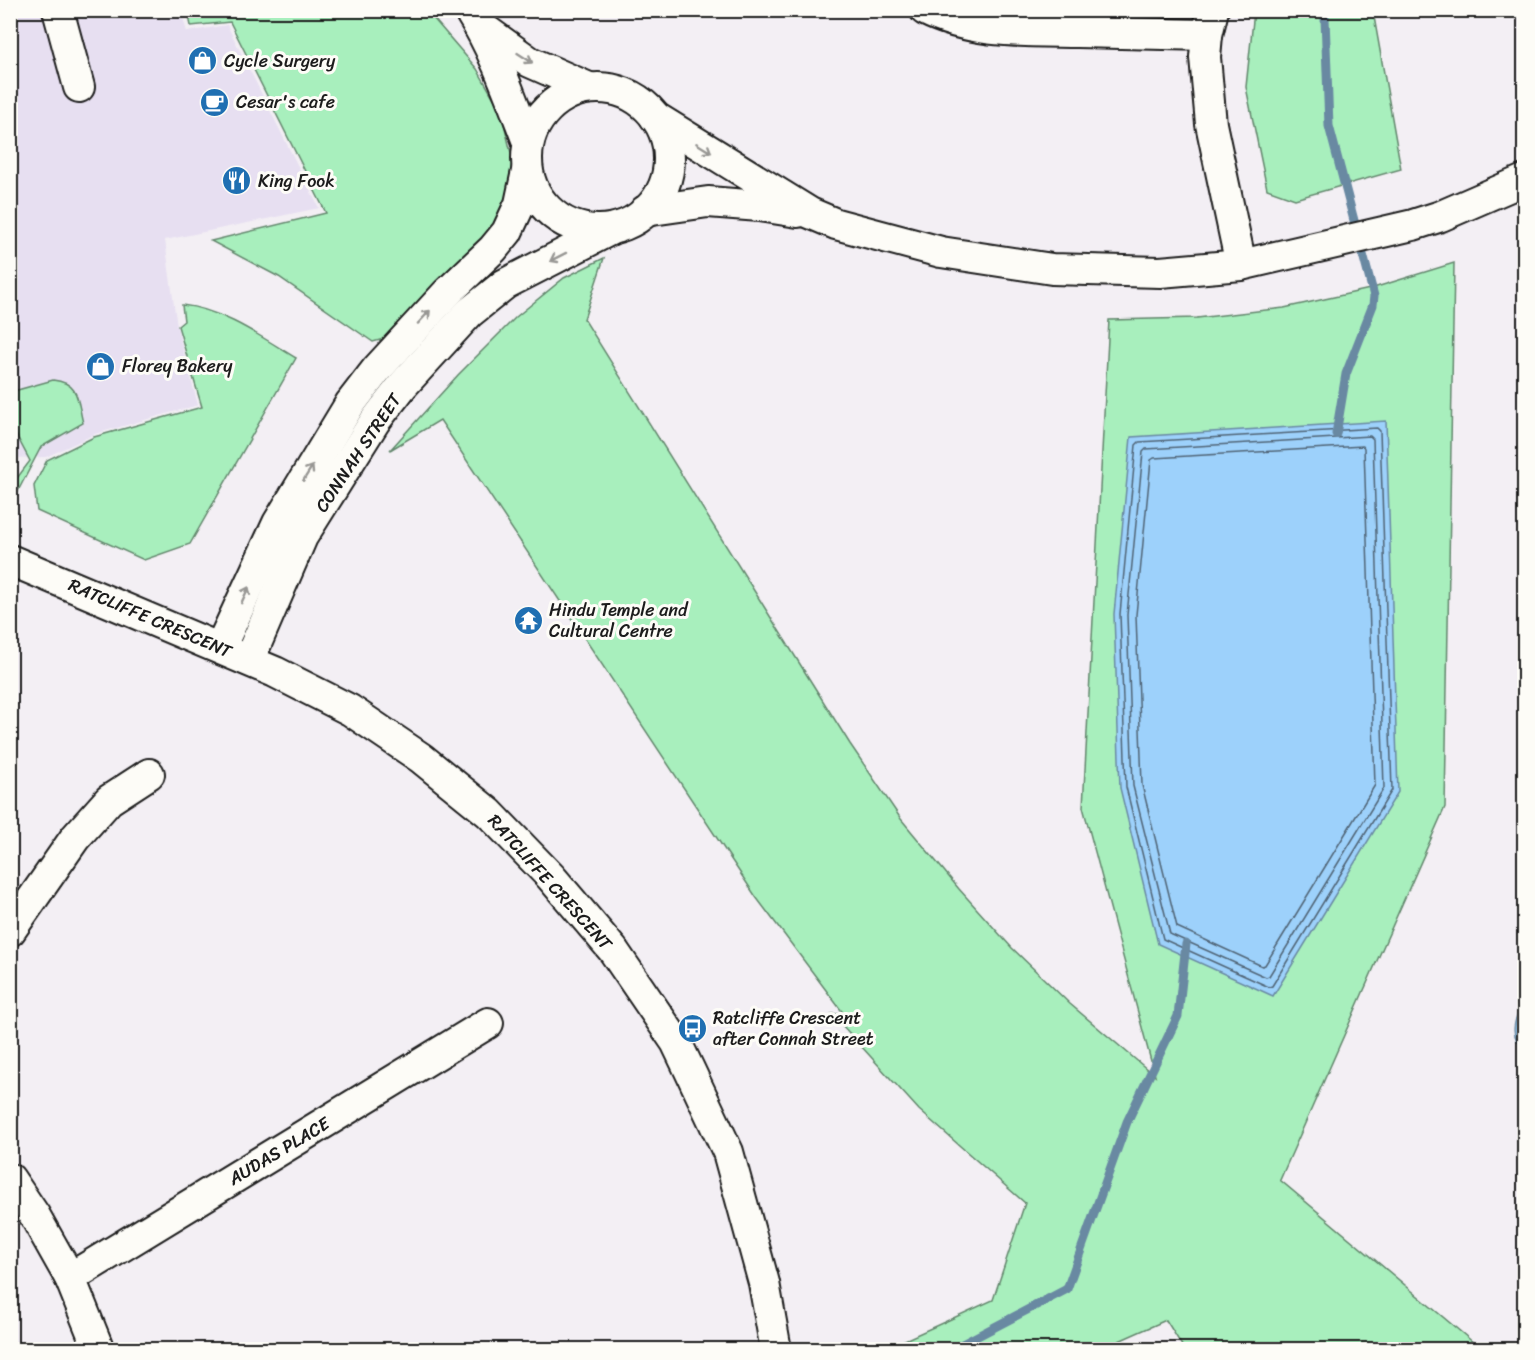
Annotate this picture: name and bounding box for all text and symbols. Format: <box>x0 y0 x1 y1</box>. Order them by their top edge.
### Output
shop icon: Cycle Surgery <box>187 45 219 77</box>
place label: Cycle Surgery <box>224 45 336 77</box>
one-way arrow <box>516 52 533 64</box>
cafe icon: Cesar's cafe <box>199 86 231 118</box>
place label: Cesar's cafe <box>236 86 335 118</box>
one-way arrow <box>695 142 712 154</box>
restaurant icon: King Fook <box>221 165 253 197</box>
place label: King Fook <box>258 165 335 197</box>
one-way arrow <box>549 251 567 263</box>
one-way arrow <box>417 310 432 325</box>
shop icon: Florey Bakery <box>85 350 117 382</box>
place label: Florey Bakery <box>122 350 233 382</box>
street label: CONNAH STREET <box>306 386 411 519</box>
one-way arrow <box>303 465 315 482</box>
street label: RATCLIFFE CRESCENT <box>63 569 238 667</box>
one-way arrow <box>239 586 251 604</box>
place label: Hindu Temple and Cultural Centre <box>549 594 689 647</box>
temple icon: Hindu Temple and Cultural Centre <box>512 604 544 636</box>
street label: RATCLIFFE CRESCENT <box>480 806 621 958</box>
place label: Ratcliffe Crescent after Connah Street <box>713 1002 874 1055</box>
bus stop icon: Ratcliffe Crescent after Connah Street <box>676 1012 708 1044</box>
street label: AUDAS PLACE <box>221 1107 337 1195</box>

